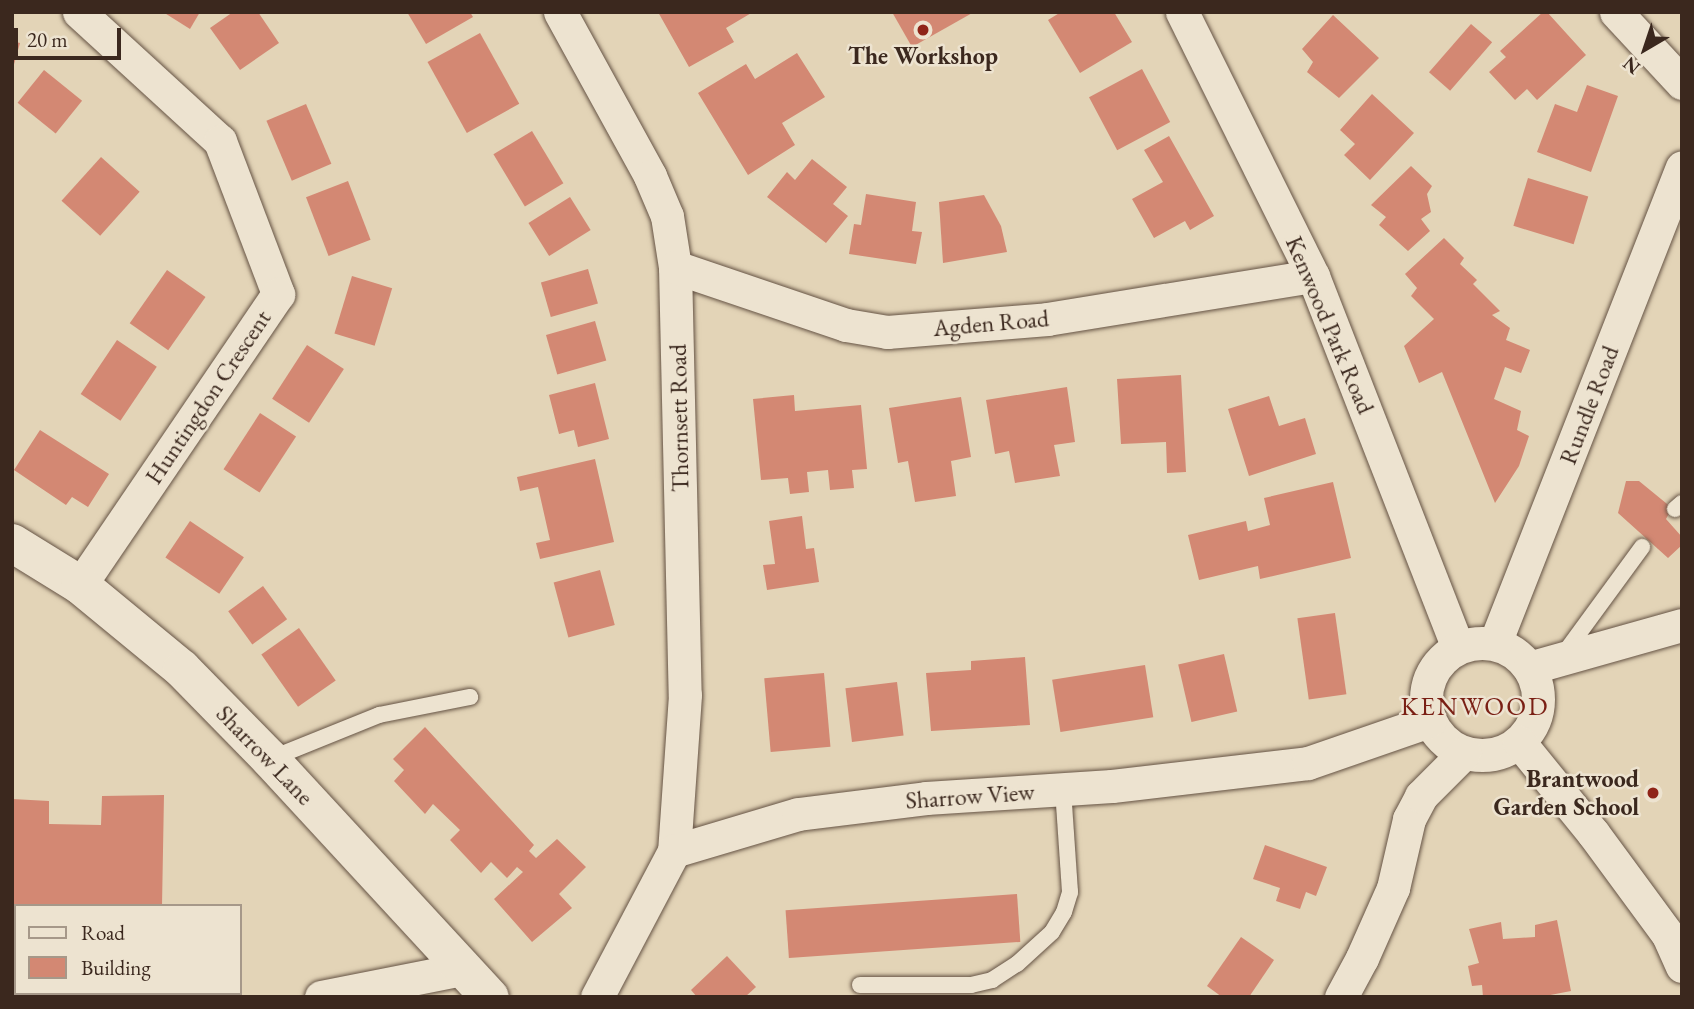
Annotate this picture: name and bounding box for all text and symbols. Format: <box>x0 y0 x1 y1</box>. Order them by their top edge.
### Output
scale bar <box>18 14 124 58</box>
north arrow <box>1610 14 1680 84</box>
marker: The Workshop <box>915 22 931 38</box>
text: 20 m <box>27 26 68 53</box>
place label: The Workshop <box>848 42 998 70</box>
text: N <box>1618 51 1645 80</box>
street label: Kenwood Park Road <box>1280 232 1380 418</box>
street label: Huntingdon Crescent <box>139 304 277 490</box>
street label: Agden Road <box>932 304 1050 342</box>
street label: Rundle Road <box>1553 342 1625 468</box>
street label: Thornsett Road <box>663 344 695 492</box>
district label: KENWOOD <box>1401 691 1549 723</box>
street label: Sharrow Lane <box>210 699 320 811</box>
place label: Brantwood Garden School <box>1494 765 1639 821</box>
street label: Sharrow View <box>905 777 1035 815</box>
marker: Brantwood Garden School <box>1645 785 1661 801</box>
legend <box>14 904 242 995</box>
text: Road <box>81 919 125 946</box>
text: Building <box>81 954 151 981</box>

